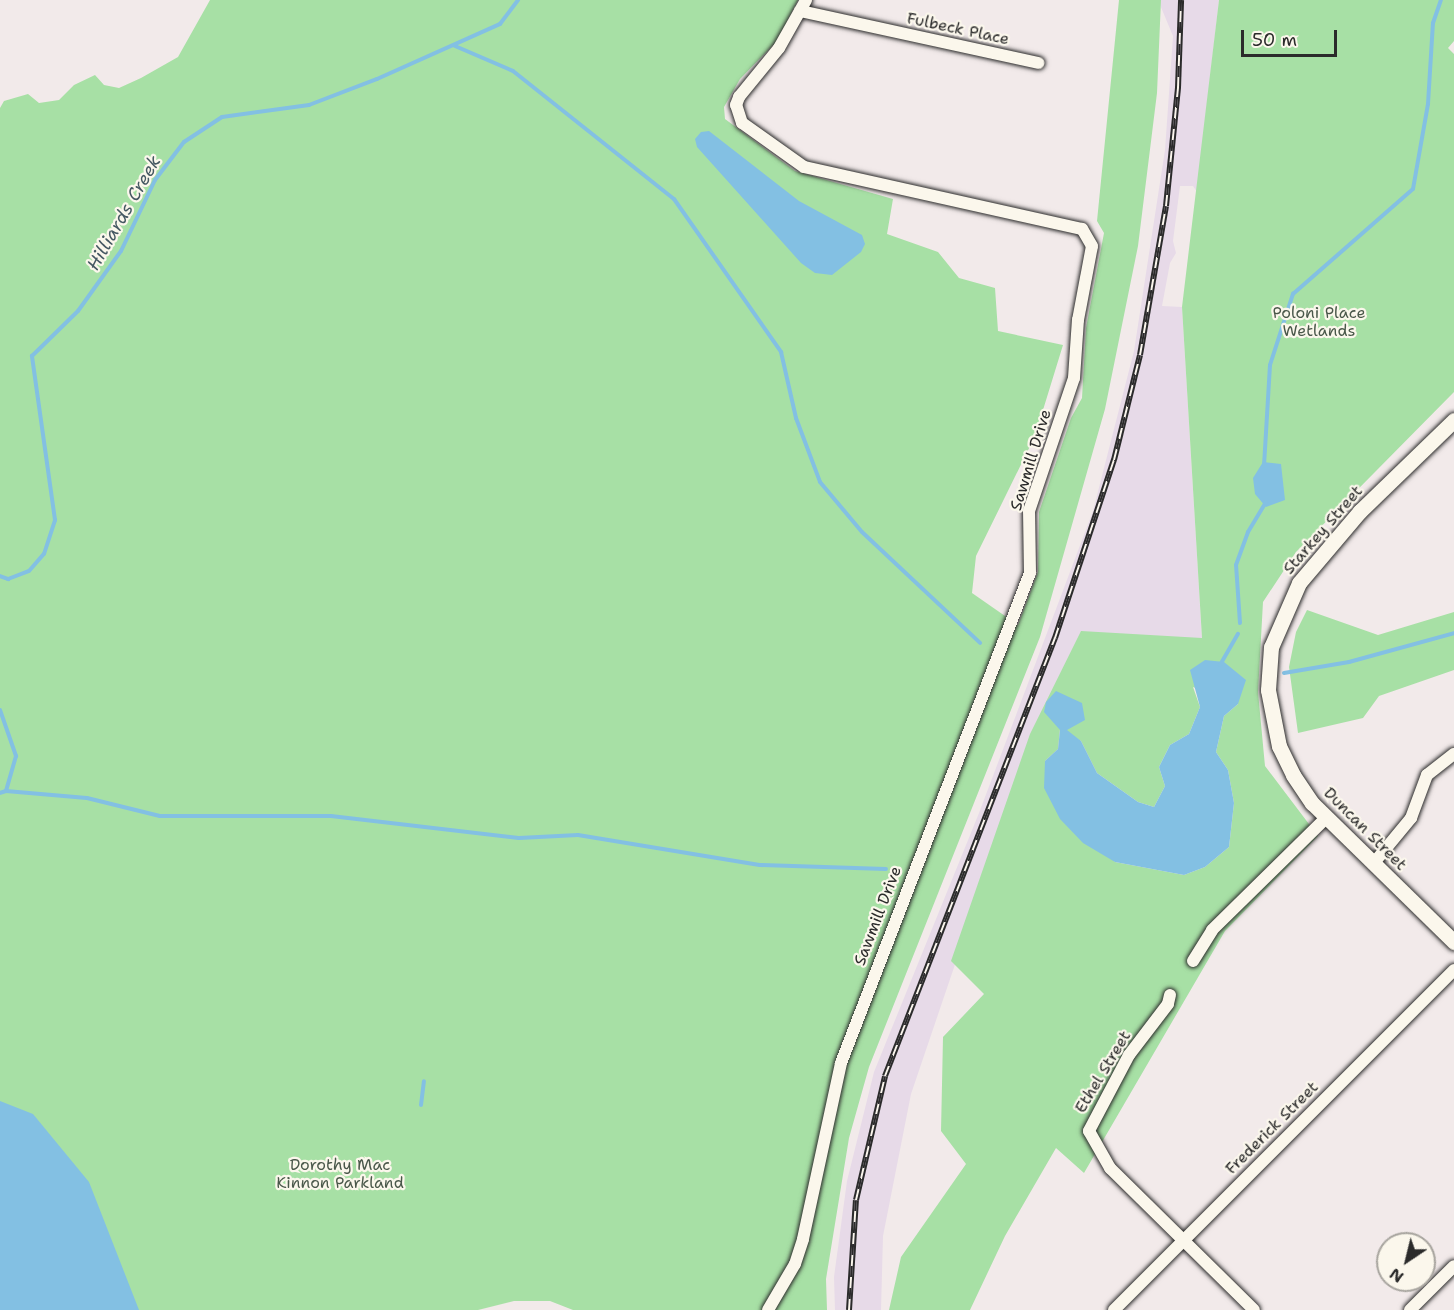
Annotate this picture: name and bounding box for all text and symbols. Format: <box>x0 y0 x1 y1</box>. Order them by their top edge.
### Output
street label: Fulbeck Place <box>905 9 1011 49</box>
scale bar <box>1244 18 1340 56</box>
text: 50 m <box>1252 28 1297 52</box>
water label: Hilliards Creek <box>82 152 166 274</box>
park label: Poloni Place Wetlands <box>1272 303 1366 341</box>
street label: Sawmill Drive <box>1007 407 1055 513</box>
street label: Starkey Street <box>1279 482 1367 578</box>
street label: Duncan Street <box>1320 784 1410 874</box>
street label: Sawmill Drive <box>850 864 906 968</box>
street label: Ethel Street <box>1071 1027 1135 1117</box>
street label: Frederick Street <box>1222 1078 1322 1178</box>
park label: Dorothy Mac Kinnon Parkland <box>276 1155 404 1193</box>
north arrow <box>1376 1232 1436 1292</box>
text: N <box>1385 1263 1408 1288</box>

